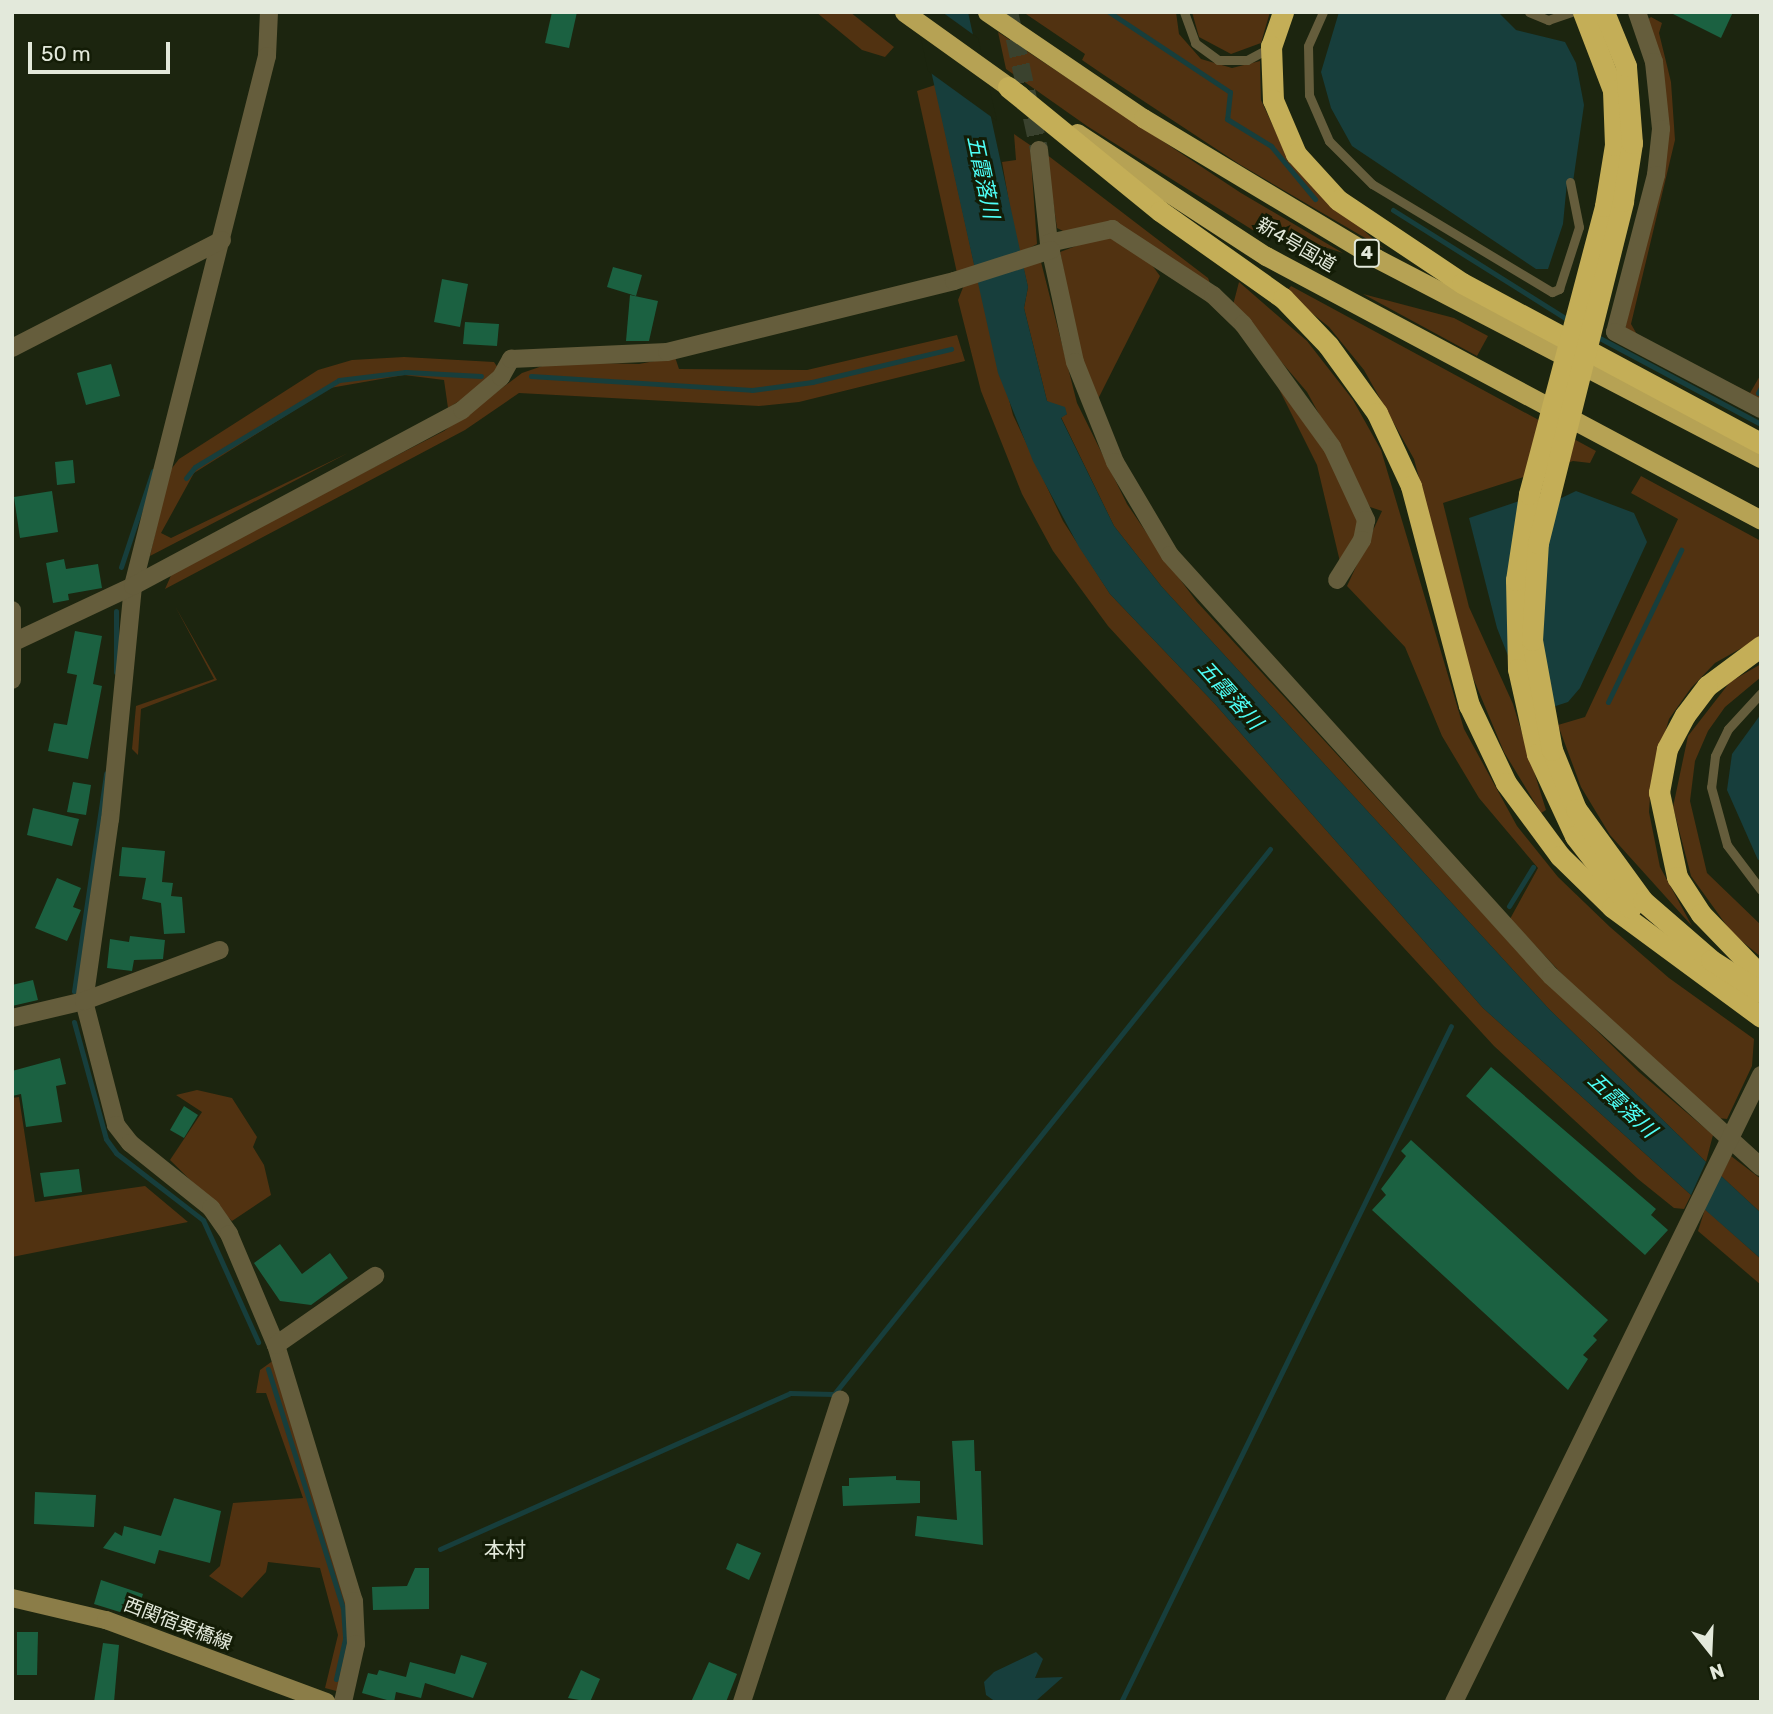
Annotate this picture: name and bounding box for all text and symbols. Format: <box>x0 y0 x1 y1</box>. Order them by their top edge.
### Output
scale bar <box>32 28 173 72</box>
text: 50 m <box>41 41 91 66</box>
water label: 五霞落川 <box>962 133 1004 221</box>
street label: 新4号国道 <box>1252 213 1340 277</box>
road number: 4 <box>1353 239 1381 268</box>
water label: 五霞落川 <box>1193 655 1267 735</box>
water label: 五霞落川 <box>1583 1067 1661 1143</box>
district label: 本村 <box>484 1537 526 1563</box>
street label: 西関宿栗橋線 <box>121 1593 235 1655</box>
north arrow <box>1675 1616 1745 1686</box>
text: N <box>1707 1658 1727 1684</box>

